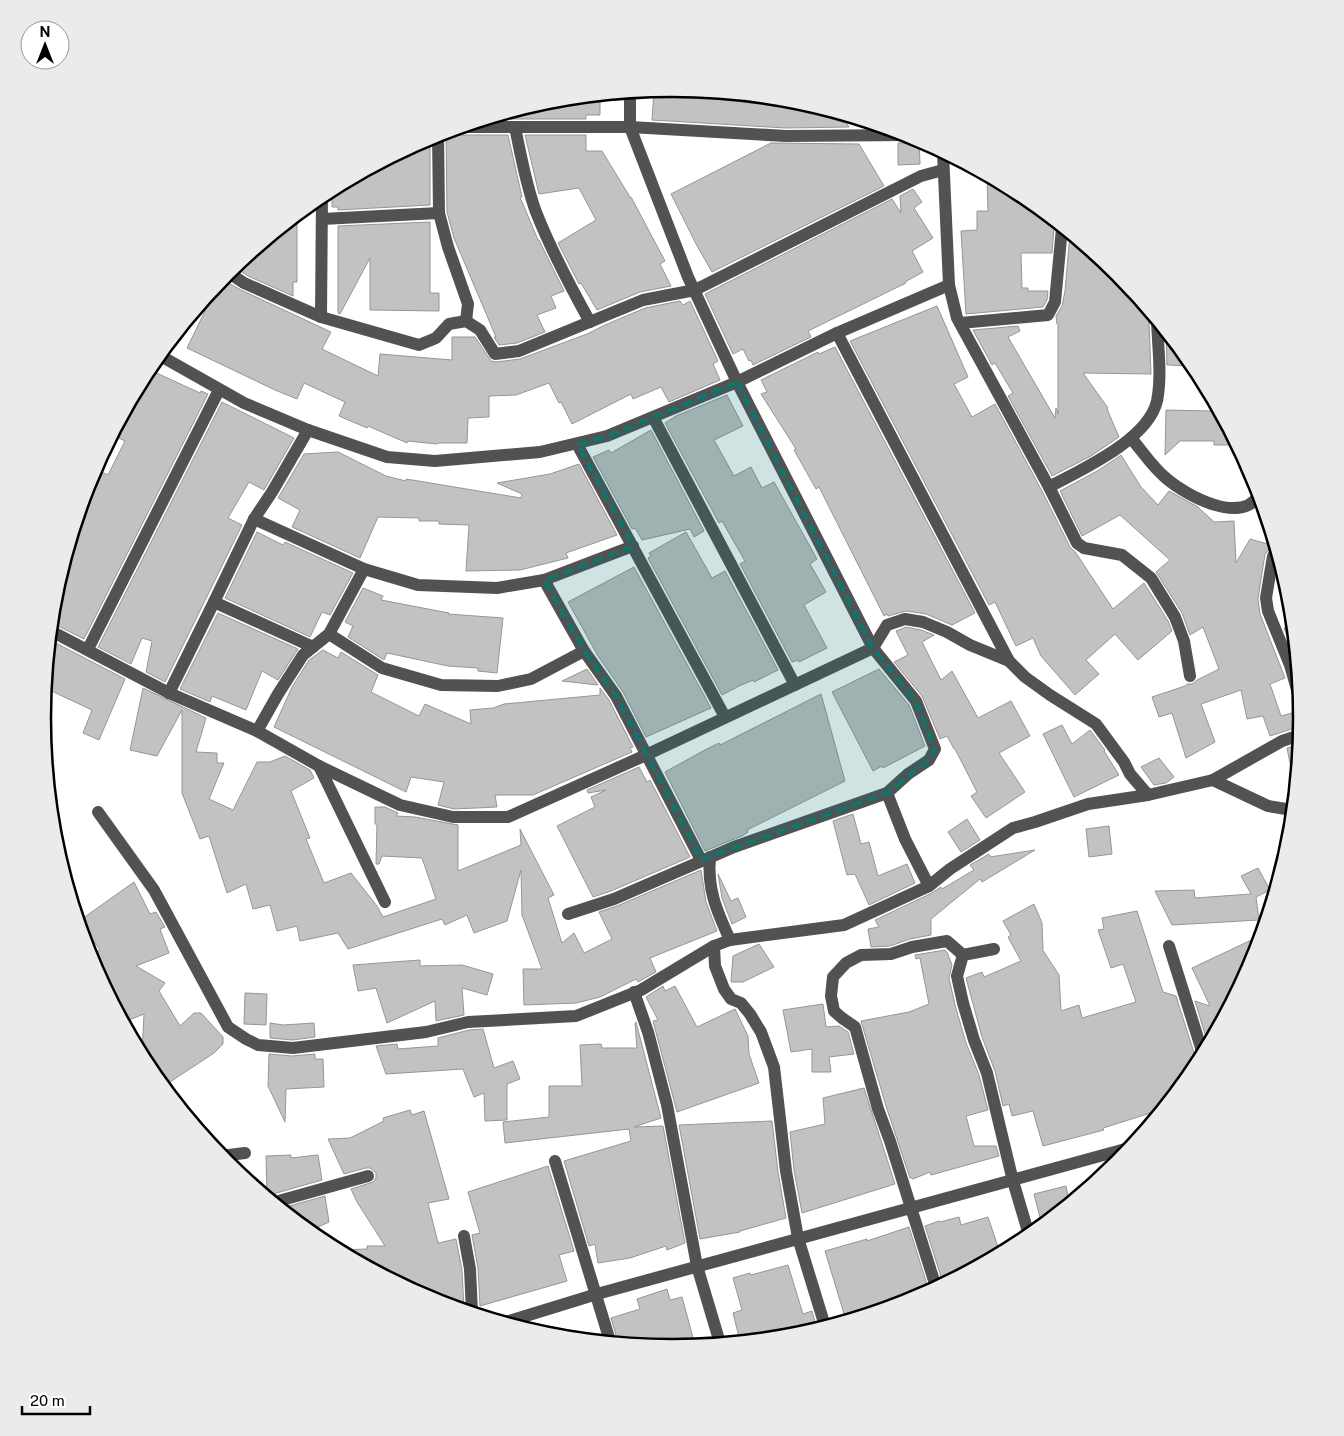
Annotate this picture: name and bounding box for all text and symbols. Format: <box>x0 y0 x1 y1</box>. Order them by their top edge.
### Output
north arrow <box>20 20 70 70</box>
text: N <box>40 24 50 40</box>
scale bar <box>22 1384 90 1416</box>
text: 20 m <box>30 1392 65 1409</box>

